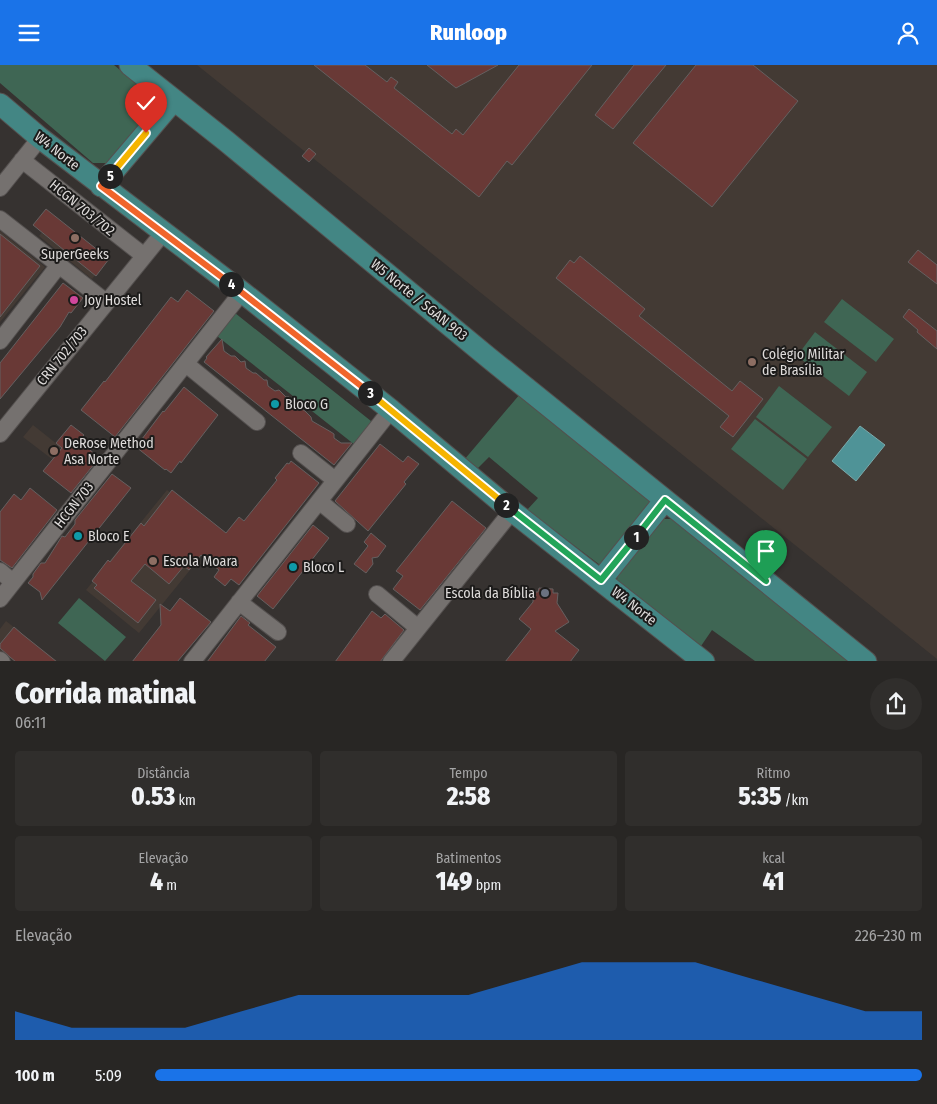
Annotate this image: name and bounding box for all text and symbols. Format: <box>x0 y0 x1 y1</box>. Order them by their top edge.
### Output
icon: menu <box>15 19 43 47</box>
text: Runloop <box>430 19 507 46</box>
icon: person <box>894 19 922 47</box>
pin <box>125 82 167 133</box>
icon: check <box>132 89 160 117</box>
street label: W4 Norte <box>31 128 83 174</box>
pin: 5 <box>98 163 122 189</box>
text: 5 <box>107 168 114 185</box>
street label: HCGN 703/702 <box>46 176 118 240</box>
marker: SuperGeeks <box>69 232 81 244</box>
place label: SuperGeeks <box>41 246 109 263</box>
street label: W5 Norte / SGAN 903 <box>367 256 471 344</box>
pin: 4 <box>218 271 244 297</box>
text: 4 <box>228 276 235 293</box>
place label: Joy Hostel <box>84 292 142 309</box>
marker: Joy Hostel <box>68 294 80 306</box>
street label: CRN 702/703 <box>33 323 91 389</box>
place label: Colégio Militar de Brasília <box>762 346 845 379</box>
marker: Colégio Militar de Brasília <box>746 356 758 368</box>
pin: 3 <box>358 381 382 405</box>
text: 3 <box>367 385 374 402</box>
place label: Bloco G <box>285 396 328 413</box>
marker: Bloco G <box>269 398 281 410</box>
place label: DeRose Method Asa Norte <box>64 435 154 468</box>
marker: DeRose Method Asa Norte <box>48 445 60 457</box>
street label: HCGN 703 <box>51 478 97 532</box>
pin: 2 <box>494 493 518 517</box>
text: 2 <box>503 497 510 514</box>
pin: 1 <box>624 525 648 549</box>
place label: Bloco E <box>88 528 130 545</box>
text: 1 <box>634 529 639 546</box>
marker: Bloco E <box>72 530 84 542</box>
pin <box>745 530 787 581</box>
icon: arrive <box>752 537 780 565</box>
place label: Escola Moara <box>163 553 238 570</box>
marker: Escola Moara <box>147 555 159 567</box>
place label: Bloco L <box>303 559 344 576</box>
marker: Bloco L <box>287 561 299 573</box>
street label: W4 Norte <box>608 583 660 629</box>
place label: Escola da Bíblia <box>445 585 535 602</box>
marker: Escola da Bíblia <box>539 587 551 599</box>
text: Corrida matinal <box>15 677 196 710</box>
button: share <box>870 678 922 730</box>
text: 06:11 <box>15 713 46 732</box>
text: Distância <box>137 765 190 782</box>
text: Tempo <box>449 765 488 782</box>
text: Ritmo <box>757 765 790 782</box>
text: 0.53 <box>131 782 175 812</box>
text: 2:58 <box>447 782 490 812</box>
text: 5:35 <box>738 782 782 812</box>
text: km <box>175 792 196 809</box>
text: /km <box>782 792 809 809</box>
text: Elevação <box>139 850 188 867</box>
text: Batimentos <box>436 850 501 867</box>
text: kcal <box>762 850 785 867</box>
text: 4 <box>150 867 163 897</box>
text: 149 <box>436 867 472 897</box>
text: 41 <box>762 867 785 897</box>
text: m <box>163 877 177 894</box>
text: bpm <box>472 877 501 894</box>
text: Elevação <box>15 926 72 945</box>
text: 226–230 m <box>855 926 922 945</box>
text: 100 m <box>15 1066 55 1085</box>
text: 5:09 <box>95 1066 122 1085</box>

